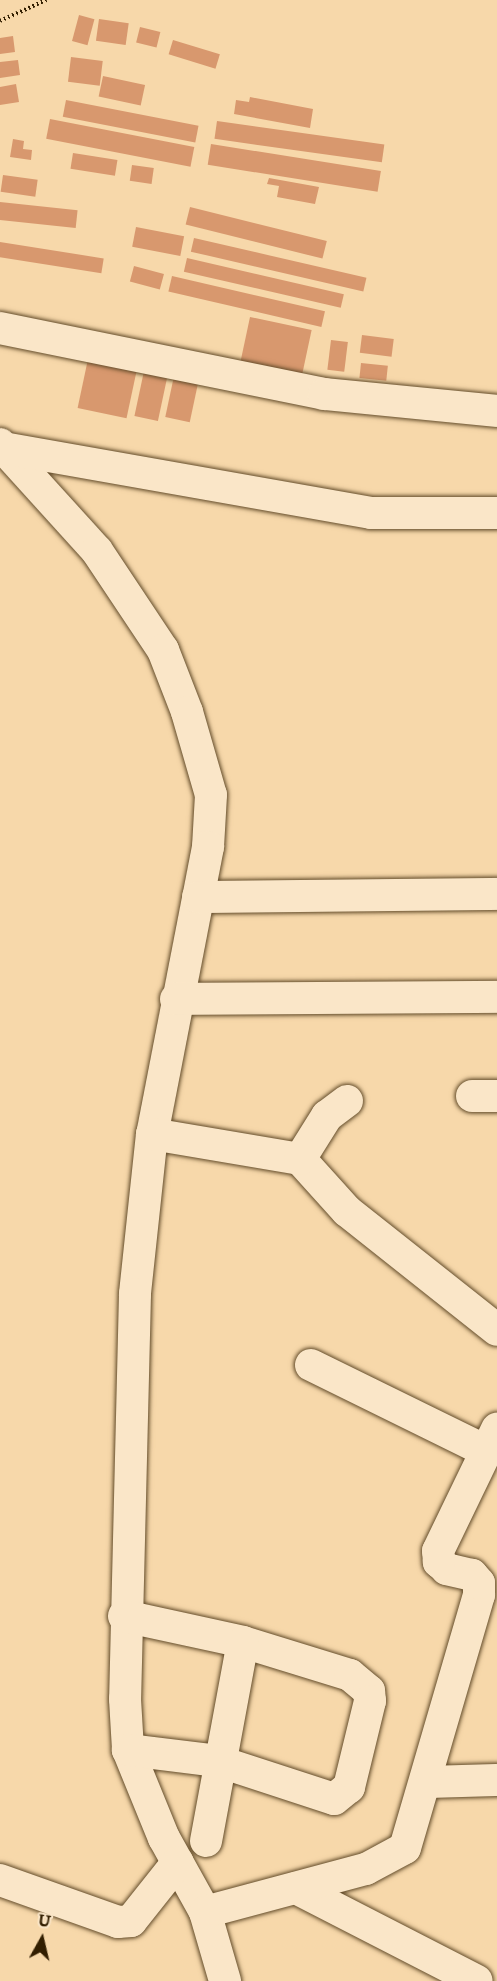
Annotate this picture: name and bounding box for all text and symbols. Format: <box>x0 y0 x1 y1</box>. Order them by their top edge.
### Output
north arrow <box>12 1909 72 1969</box>
text: U <box>37 1910 52 1932</box>

